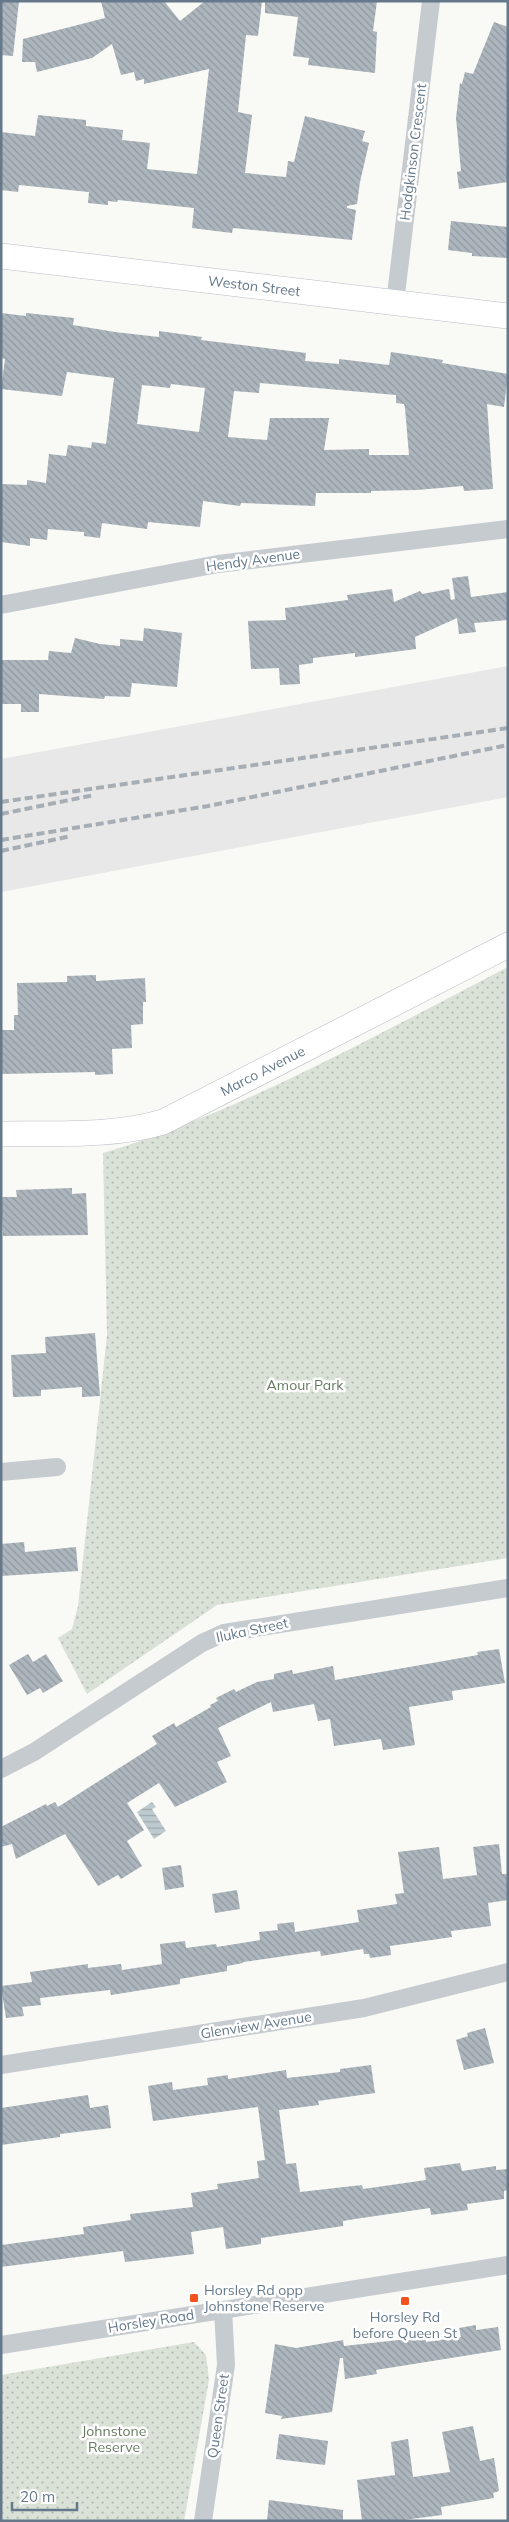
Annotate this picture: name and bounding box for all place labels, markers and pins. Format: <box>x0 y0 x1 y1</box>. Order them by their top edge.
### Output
place label: Horsley Rd opp Johnstone Reserve <box>204 2281 324 2315</box>
marker: Horsley Rd opp Johnstone Reserve <box>188 2292 200 2304</box>
marker: Horsley Rd before Queen St <box>399 2295 411 2307</box>
place label: Horsley Rd before Queen St <box>353 2308 457 2342</box>

